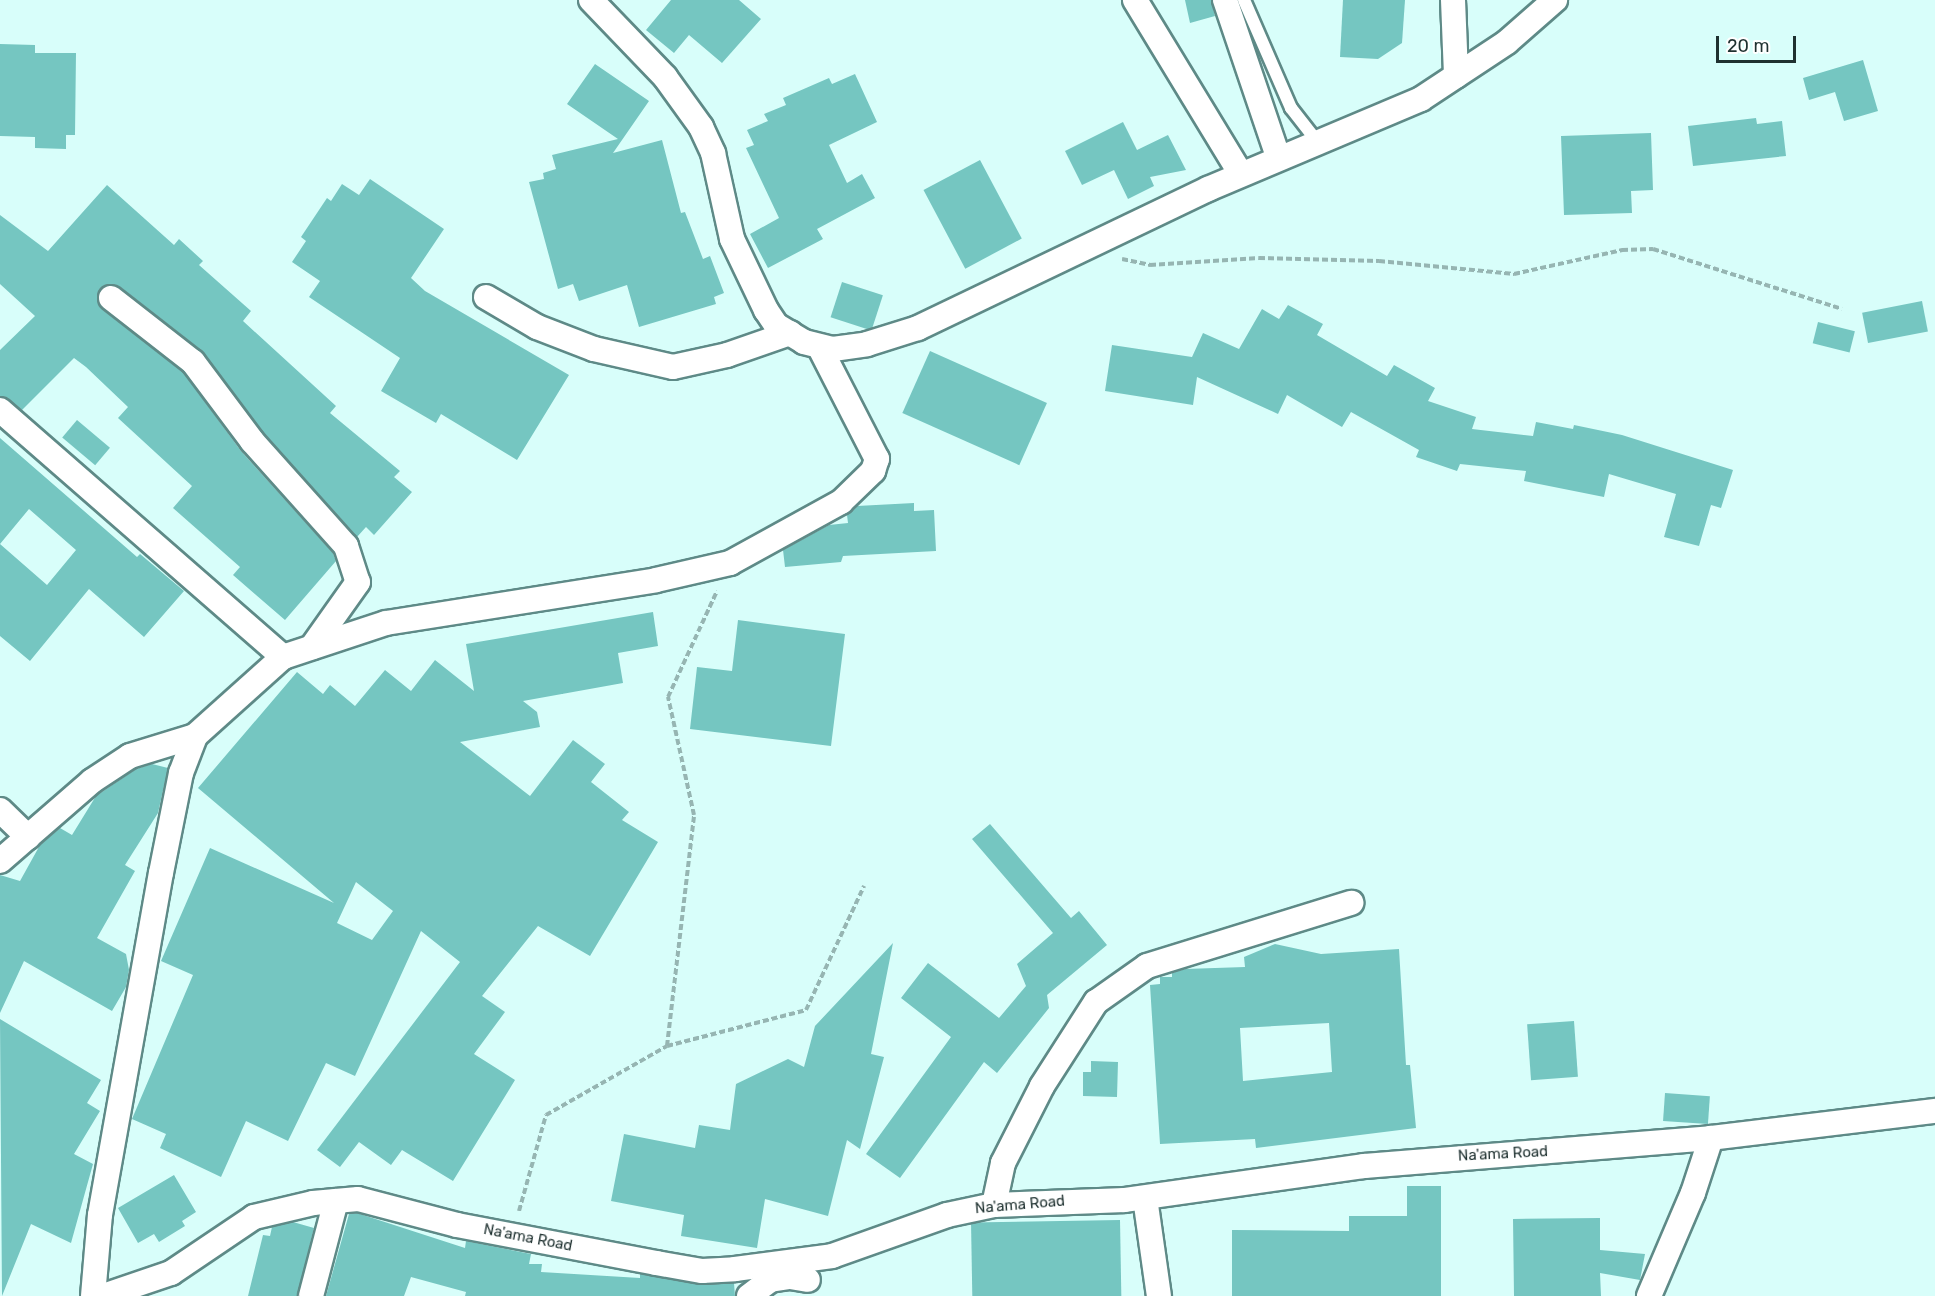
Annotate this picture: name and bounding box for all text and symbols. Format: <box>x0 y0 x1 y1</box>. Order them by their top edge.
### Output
scale bar <box>1719 24 1798 62</box>
text: 20 m <box>1727 35 1769 57</box>
street label: Na'ama Road <box>1457 1143 1549 1165</box>
street label: Na'ama Road <box>974 1192 1066 1218</box>
street label: Na'ama Road <box>482 1221 574 1255</box>

